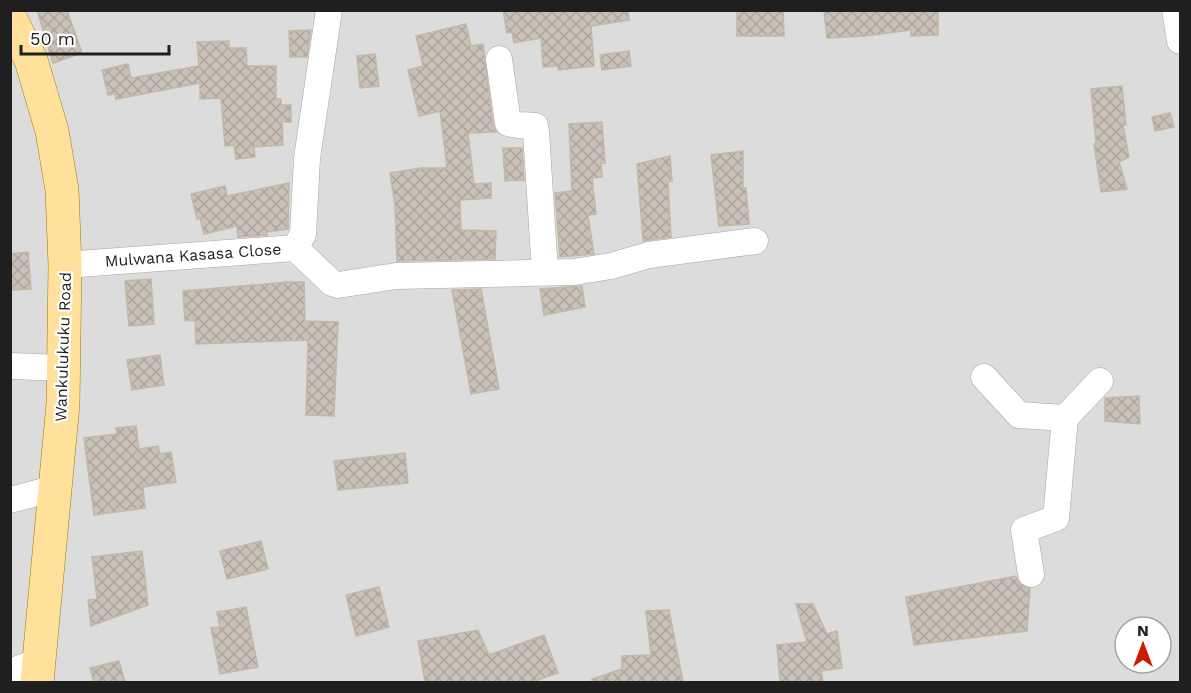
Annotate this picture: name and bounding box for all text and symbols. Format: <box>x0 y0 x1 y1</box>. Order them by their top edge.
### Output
scale bar <box>21 18 170 56</box>
text: 50 m <box>30 28 75 49</box>
street label: Mulwana Kasasa Close <box>104 239 282 271</box>
street label: Wankulukuku Road <box>51 272 75 422</box>
north arrow <box>1113 615 1173 675</box>
text: N <box>1137 621 1149 640</box>

